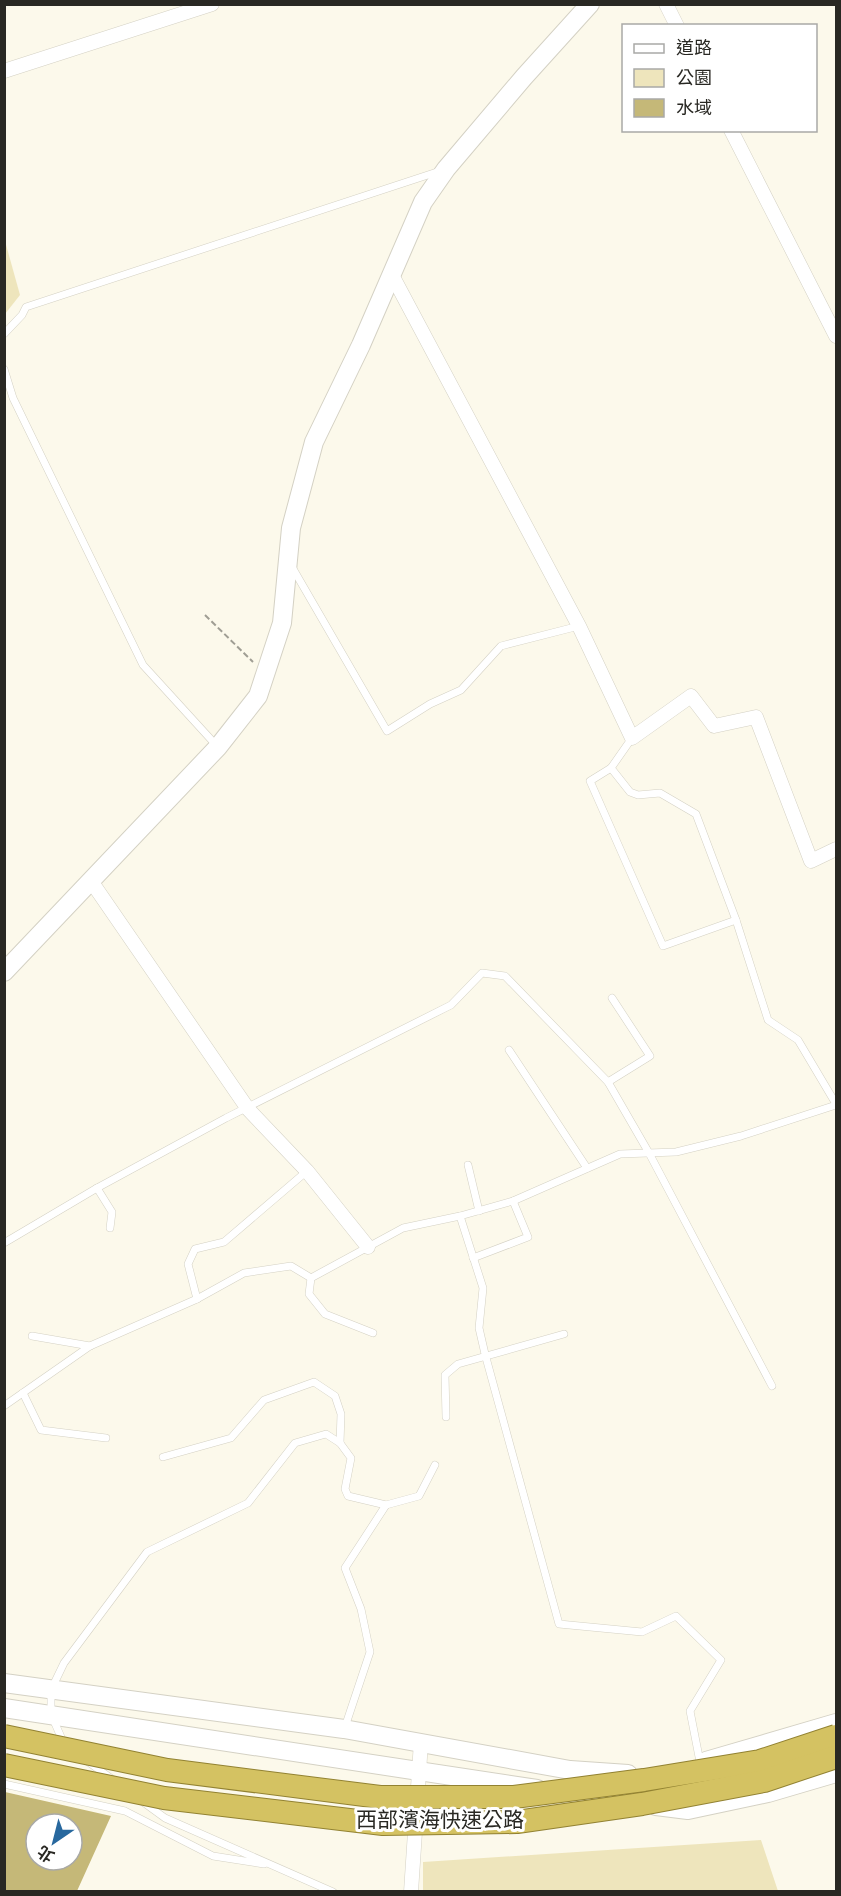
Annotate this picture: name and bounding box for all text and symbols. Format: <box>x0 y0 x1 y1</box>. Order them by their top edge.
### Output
legend <box>622 24 817 132</box>
text: 道路 <box>676 35 712 60</box>
text: 公園 <box>676 65 712 90</box>
text: 水域 <box>676 95 712 120</box>
street label: 西部濱海快速公路 <box>356 1805 524 1834</box>
north arrow <box>24 1812 84 1872</box>
text: 北 <box>33 1841 58 1868</box>

